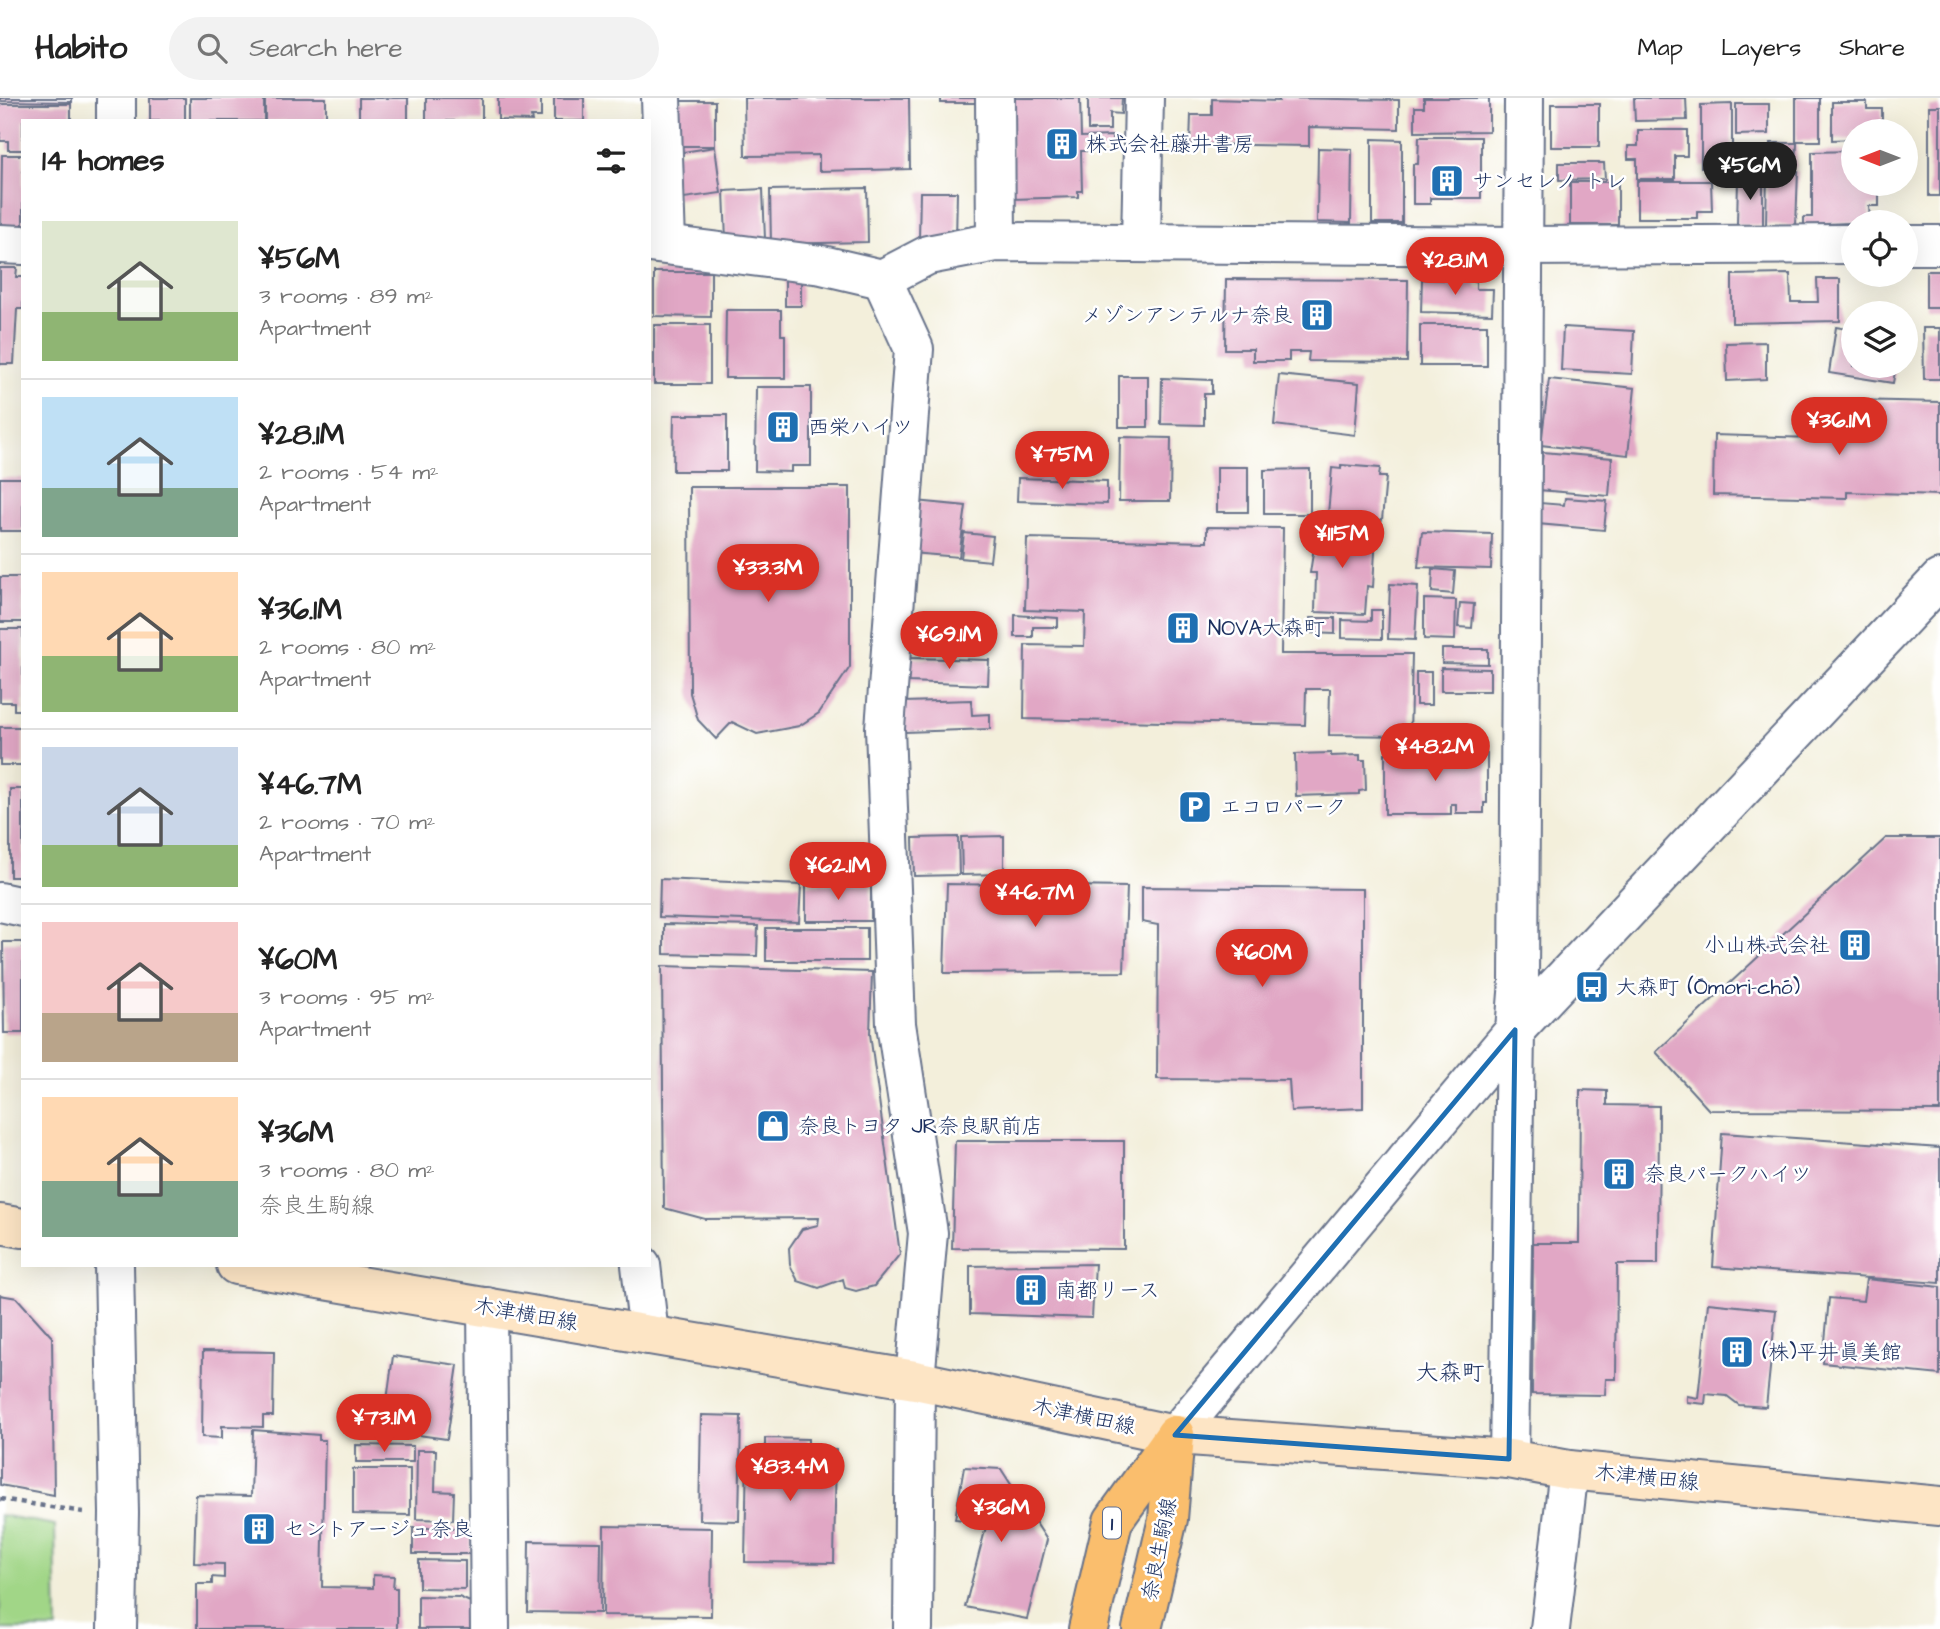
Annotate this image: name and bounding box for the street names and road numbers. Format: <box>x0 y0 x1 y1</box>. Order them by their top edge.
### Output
street label: 木津横田線 <box>472 1291 580 1338</box>
street label: 木津横田線 <box>1030 1391 1138 1442</box>
street label: 木津横田線 <box>1593 1458 1701 1497</box>
street label: 奈良生駒線 <box>1135 1495 1184 1603</box>
road number: 1 <box>1103 1508 1121 1539</box>

